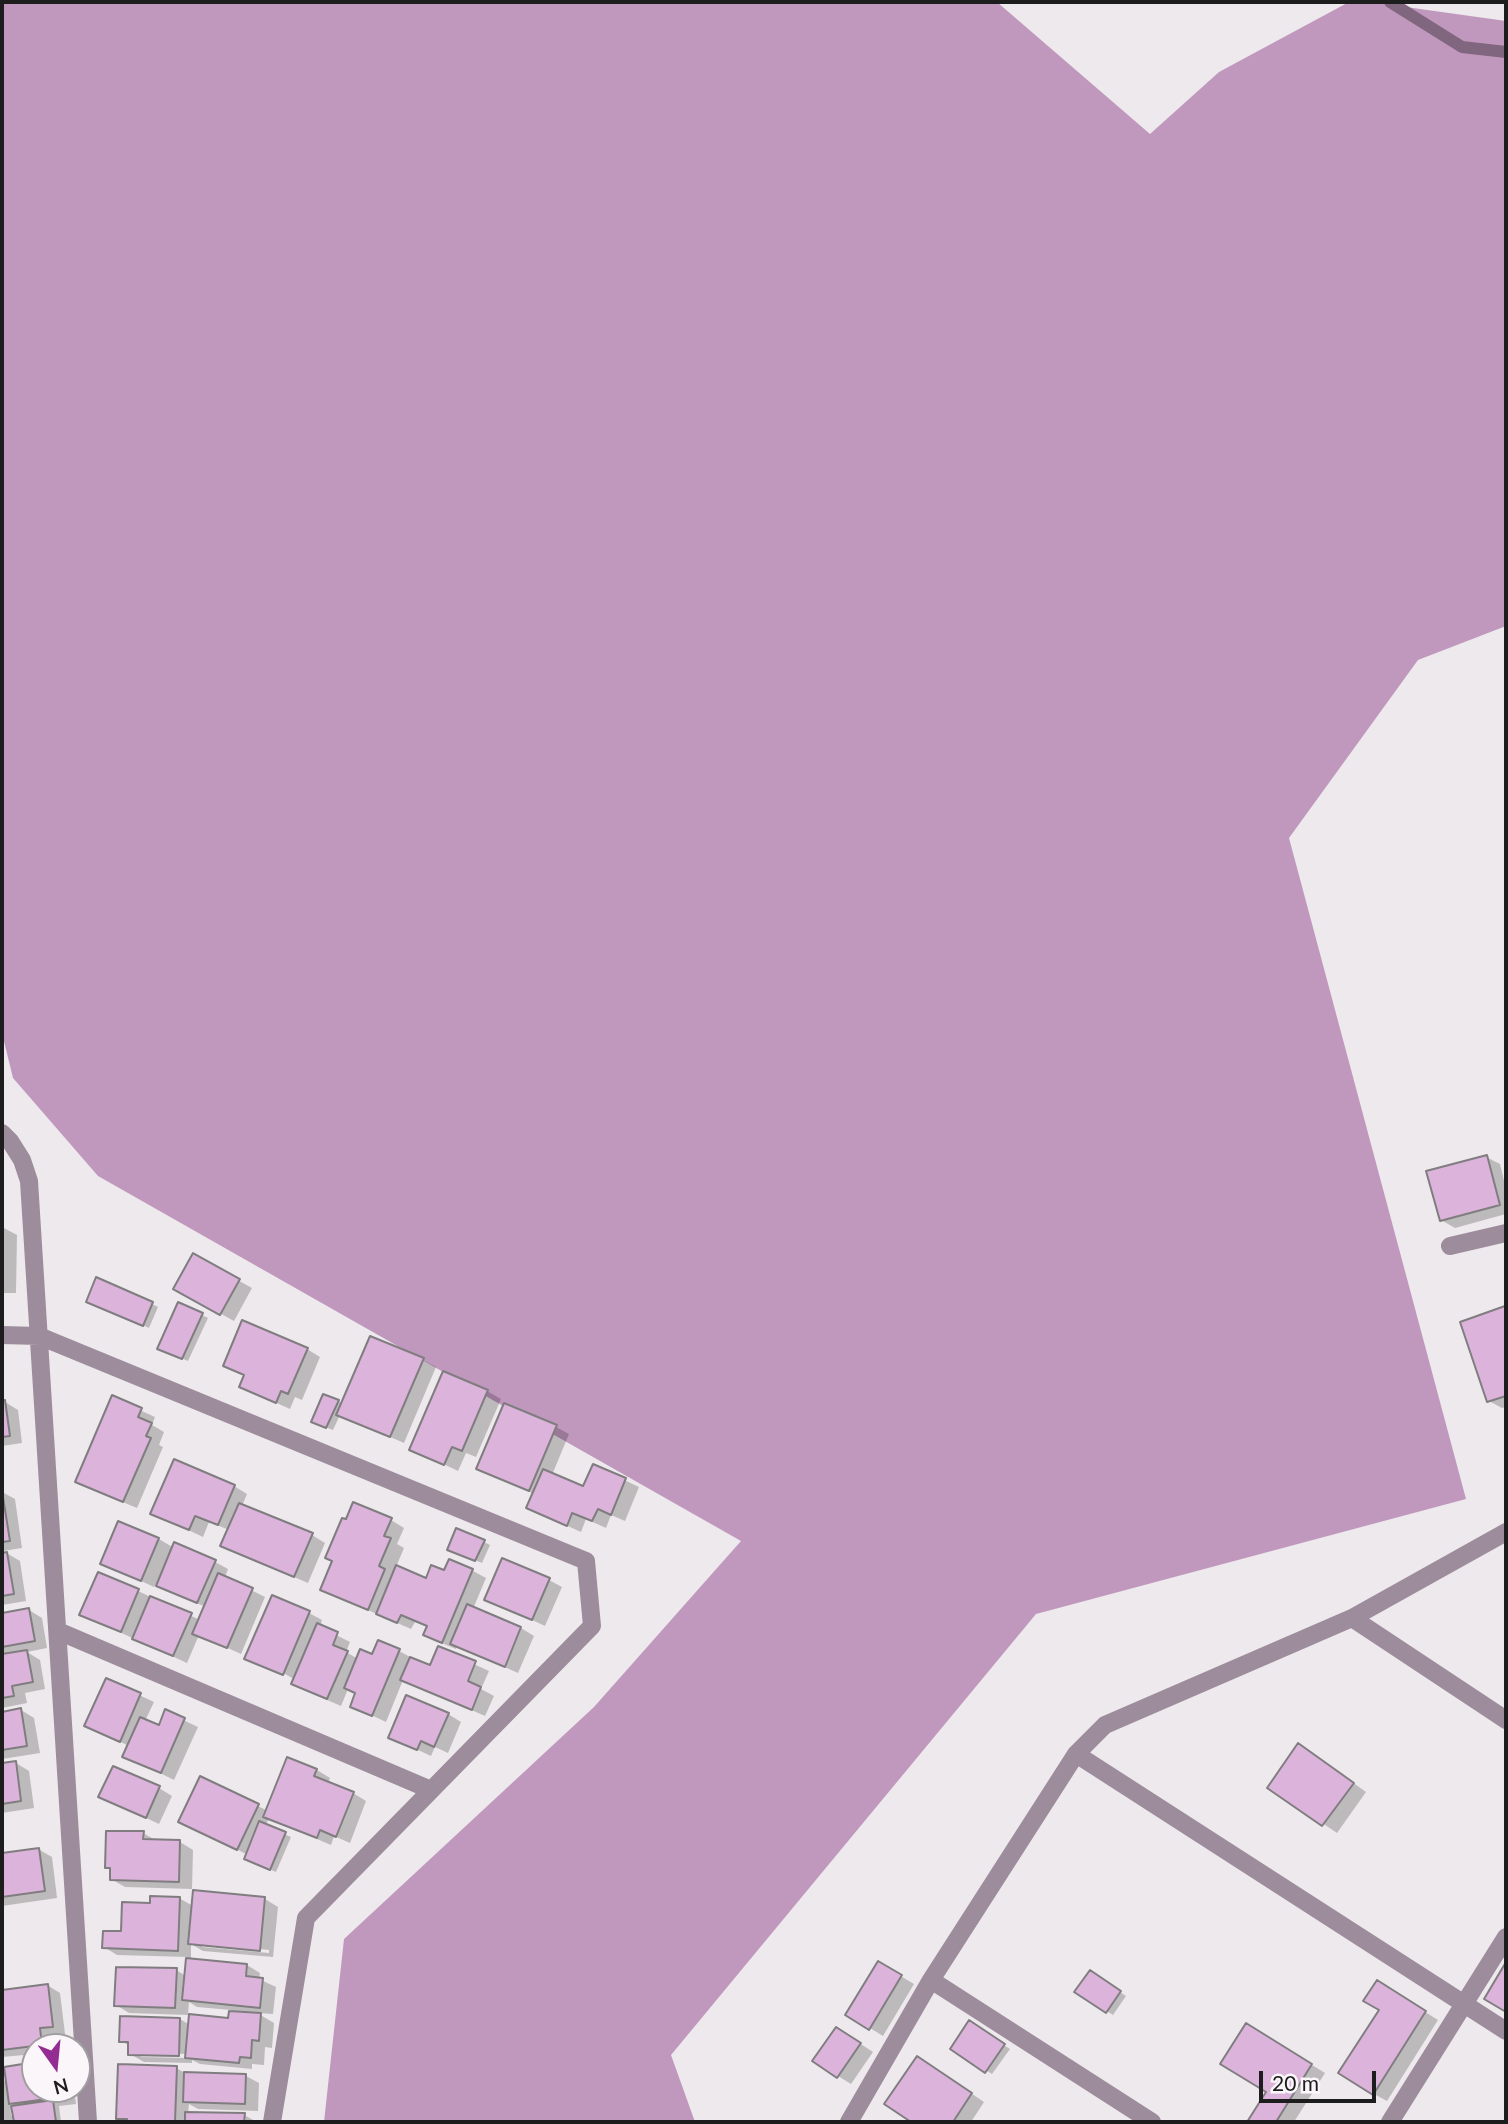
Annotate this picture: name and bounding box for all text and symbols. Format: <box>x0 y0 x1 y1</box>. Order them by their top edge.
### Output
north arrow <box>21 2033 91 2103</box>
scale bar <box>1263 2058 1380 2102</box>
text: 20 m <box>1272 2070 1319 2095</box>
text: N <box>51 2074 71 2100</box>

